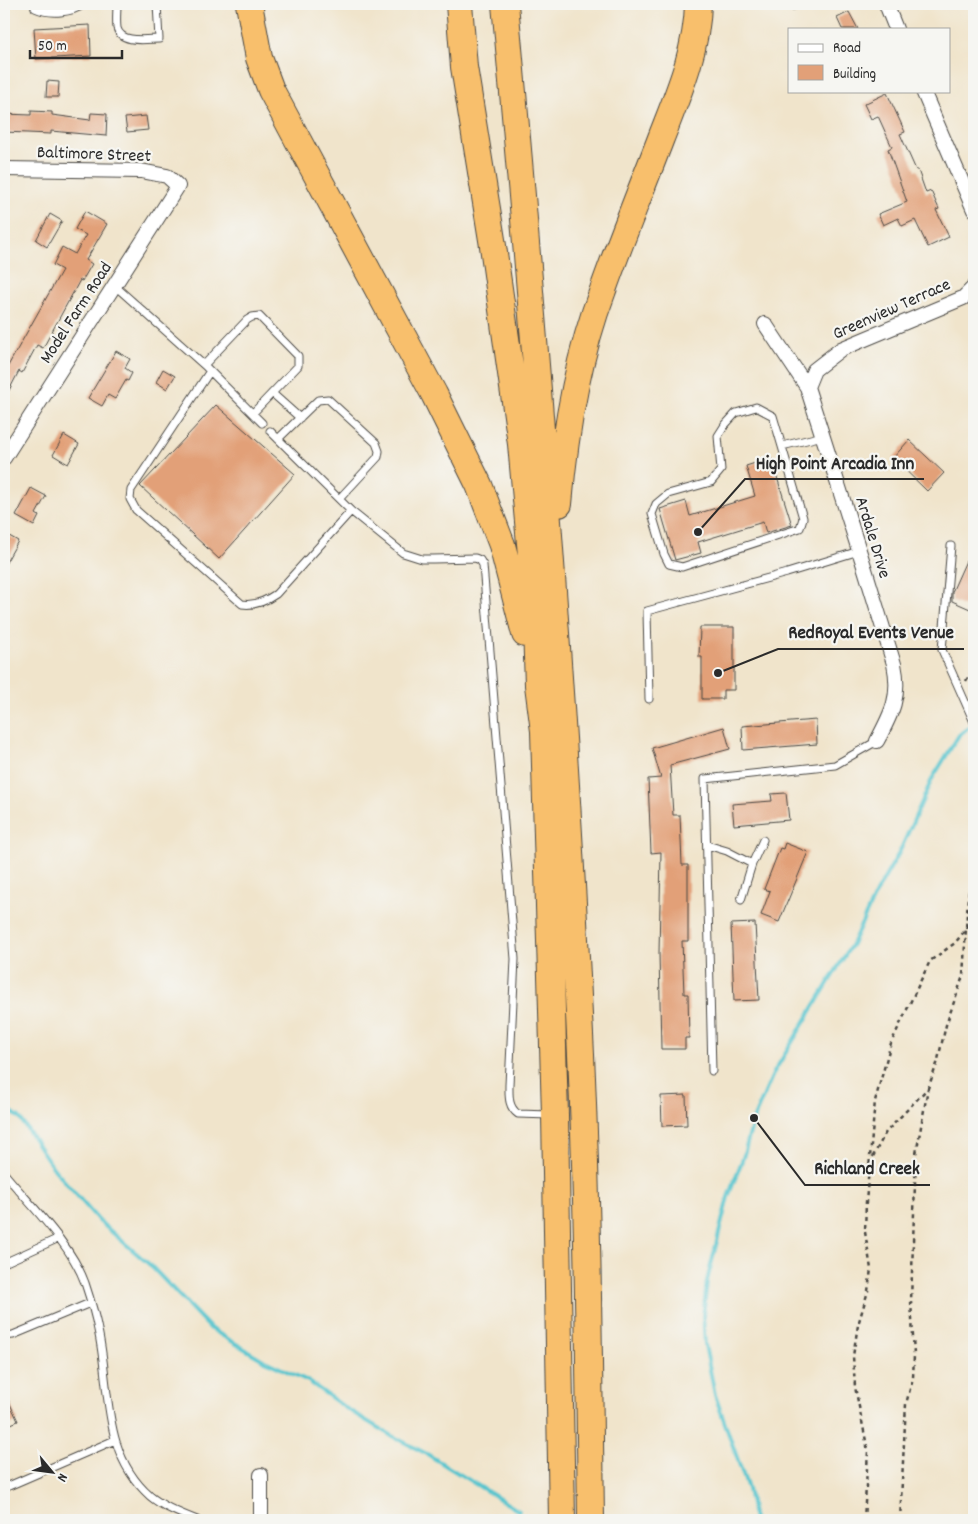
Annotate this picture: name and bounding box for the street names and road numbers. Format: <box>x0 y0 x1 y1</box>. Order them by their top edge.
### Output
street label: Baltimore Street <box>36 141 152 170</box>
street label: Model Farm Road <box>35 258 119 369</box>
street label: Greenview Terrace <box>829 273 955 347</box>
street label: Ardale Drive <box>847 494 896 582</box>

